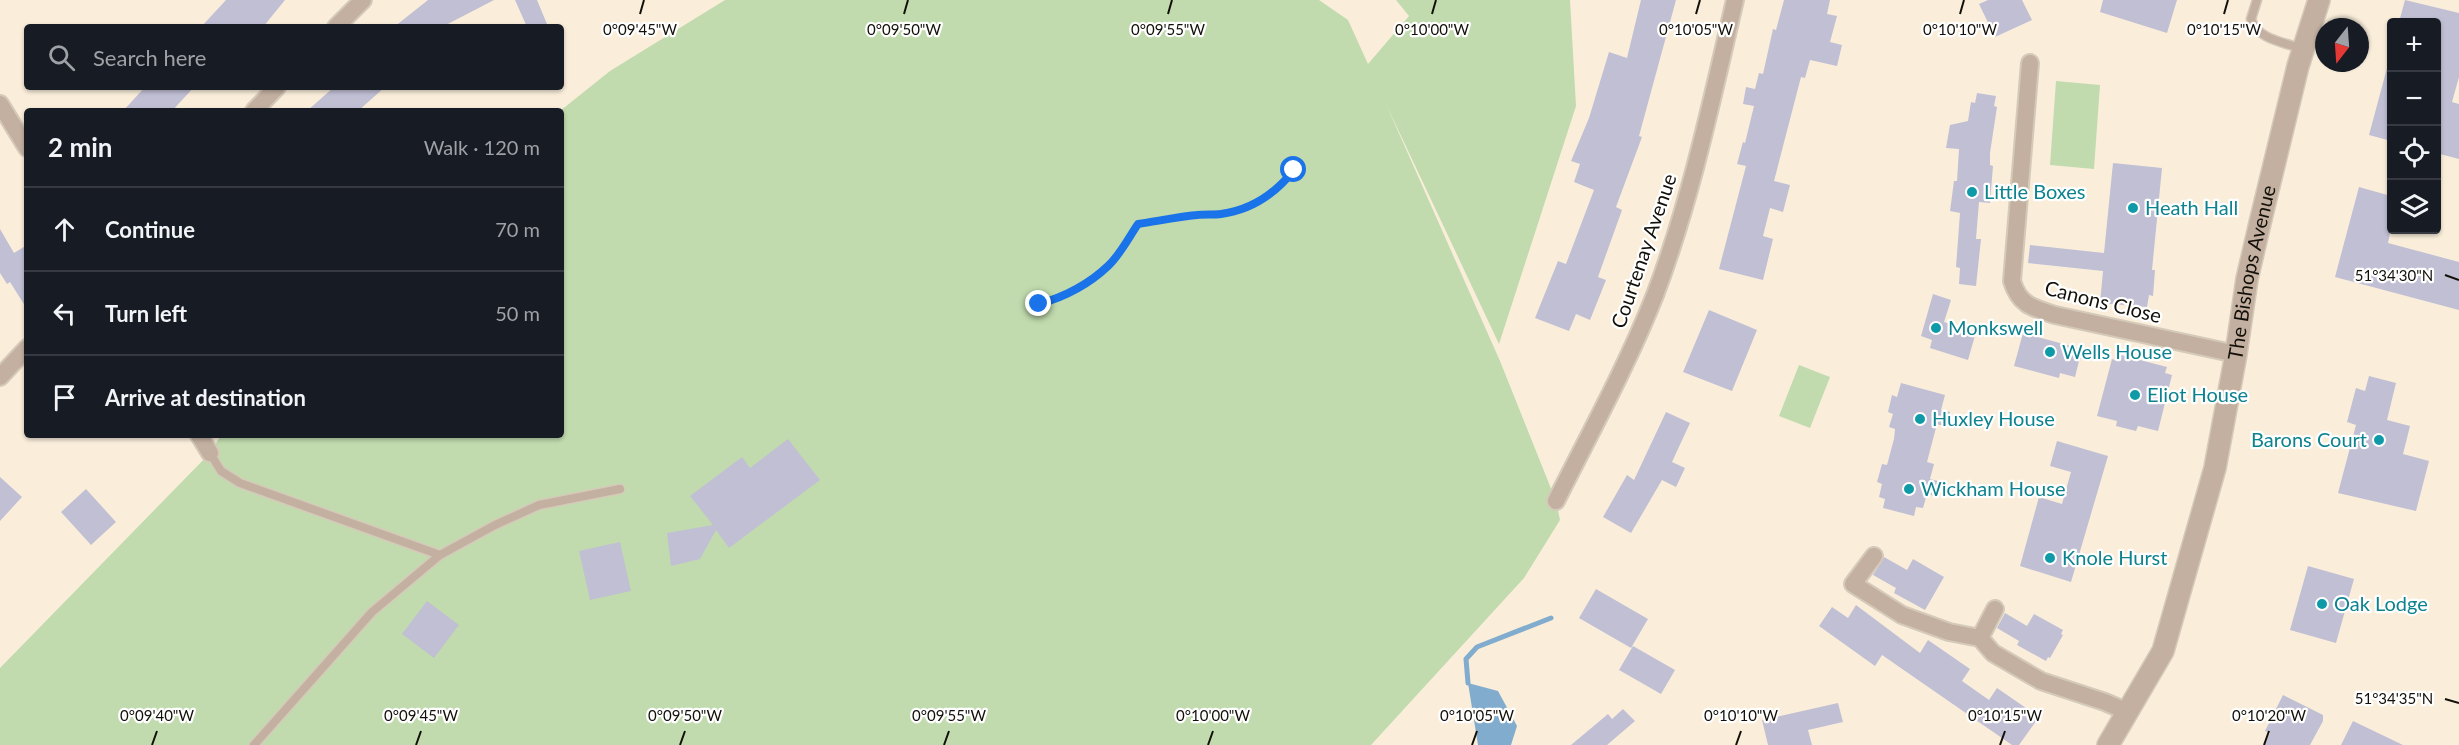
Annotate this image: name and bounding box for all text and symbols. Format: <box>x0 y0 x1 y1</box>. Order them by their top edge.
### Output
north arrow <box>2315 18 2369 72</box>
map controls <box>2387 18 2441 234</box>
button: + <box>2387 18 2441 72</box>
text: 0°09'45"W <box>603 20 677 38</box>
text: 0°09'50"W <box>867 20 941 38</box>
text: 0°09'55"W <box>1131 20 1205 38</box>
text: 0°10'00"W <box>1395 20 1469 38</box>
text: 0°10'05"W <box>1659 20 1733 38</box>
text: 0°10'10"W <box>1923 20 1997 38</box>
text: 0°10'15"W <box>2187 20 2261 38</box>
search box <box>24 24 564 90</box>
icon: search <box>45 41 78 74</box>
text: Search here <box>93 44 206 71</box>
button: − <box>2387 72 2441 126</box>
button: locate <box>2387 126 2441 180</box>
text: 2 min <box>48 131 112 163</box>
text: Walk · 120 m <box>424 135 540 159</box>
route start <box>1280 156 1306 182</box>
street label: Courtenay Avenue <box>1605 170 1681 331</box>
place label: Little Boxes <box>1984 179 2086 203</box>
button: layers <box>2387 180 2441 234</box>
street label: The Bishops Avenue <box>2222 182 2280 362</box>
marker: Little Boxes <box>1965 185 1979 199</box>
place label: Heath Hall <box>2145 195 2238 219</box>
marker: Heath Hall <box>2126 201 2140 215</box>
icon: ahead <box>48 213 81 246</box>
text: Continue <box>105 216 195 243</box>
text: 70 m <box>495 217 540 241</box>
text: 51°34'30"N <box>2355 266 2433 284</box>
street label: Canons Close <box>2042 275 2164 327</box>
route end <box>1025 290 1051 316</box>
icon: left <box>48 297 81 330</box>
text: Turn left <box>105 300 187 327</box>
text: 50 m <box>495 301 540 325</box>
place label: Monkswell <box>1948 315 2043 339</box>
marker: Monkswell <box>1929 321 1943 335</box>
place label: Wells House <box>2062 339 2172 363</box>
marker: Wells House <box>2043 345 2057 359</box>
icon: arrive <box>48 381 81 414</box>
place label: Eliot House <box>2147 382 2248 406</box>
text: Arrive at destination <box>105 384 306 411</box>
marker: Eliot House <box>2128 388 2142 402</box>
place label: Huxley House <box>1932 406 2055 430</box>
marker: Huxley House <box>1913 412 1927 426</box>
place label: Barons Court <box>2251 427 2367 451</box>
marker: Barons Court <box>2372 433 2386 447</box>
place label: Wickham House <box>1921 476 2066 500</box>
marker: Wickham House <box>1902 482 1916 496</box>
place label: Knole Hurst <box>2062 545 2167 569</box>
marker: Knole Hurst <box>2043 551 2057 565</box>
place label: Oak Lodge <box>2334 591 2428 615</box>
marker: Oak Lodge <box>2315 597 2329 611</box>
text: 51°34'35"N <box>2355 689 2433 707</box>
text: 0°09'40"W <box>120 706 194 724</box>
text: 0°09'45"W <box>384 706 458 724</box>
text: 0°09'50"W <box>648 706 722 724</box>
text: 0°09'55"W <box>912 706 986 724</box>
text: 0°10'00"W <box>1176 706 1250 724</box>
text: 0°10'05"W <box>1440 706 1514 724</box>
text: 0°10'10"W <box>1704 706 1778 724</box>
text: 0°10'15"W <box>1968 706 2042 724</box>
text: 0°10'20"W <box>2232 706 2306 724</box>

